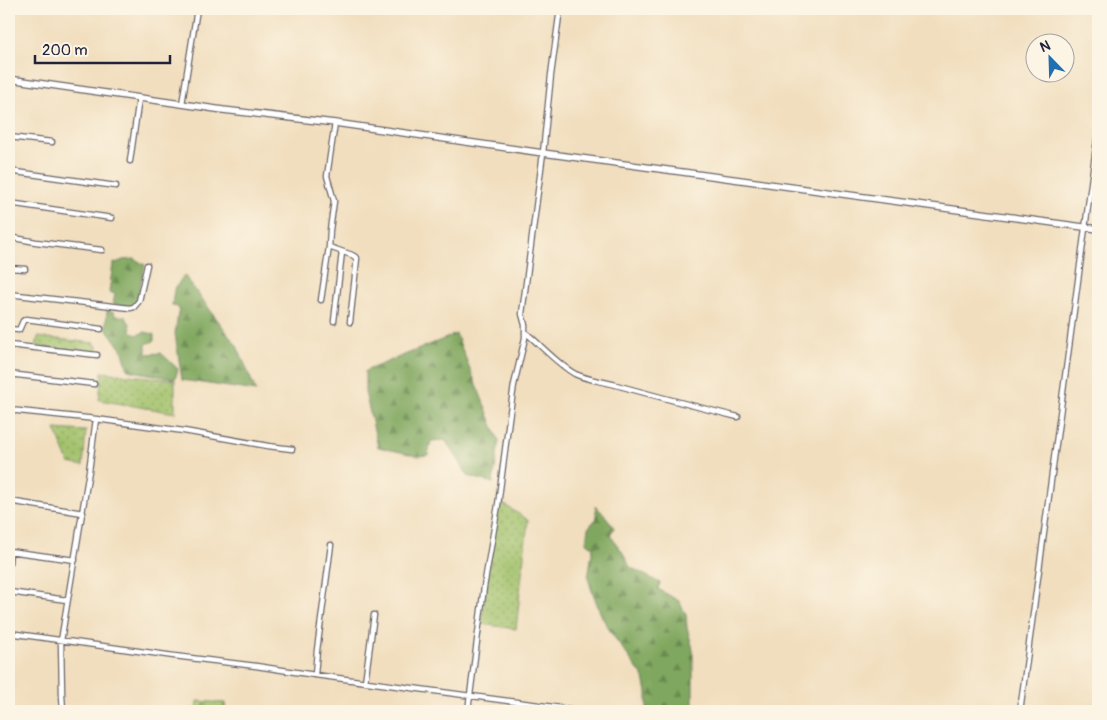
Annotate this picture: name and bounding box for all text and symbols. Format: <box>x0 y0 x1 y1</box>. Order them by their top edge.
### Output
scale bar <box>35 32 170 64</box>
north arrow <box>1024 32 1074 82</box>
text: N <box>1037 37 1053 56</box>
text: 200 m <box>42 41 87 60</box>

